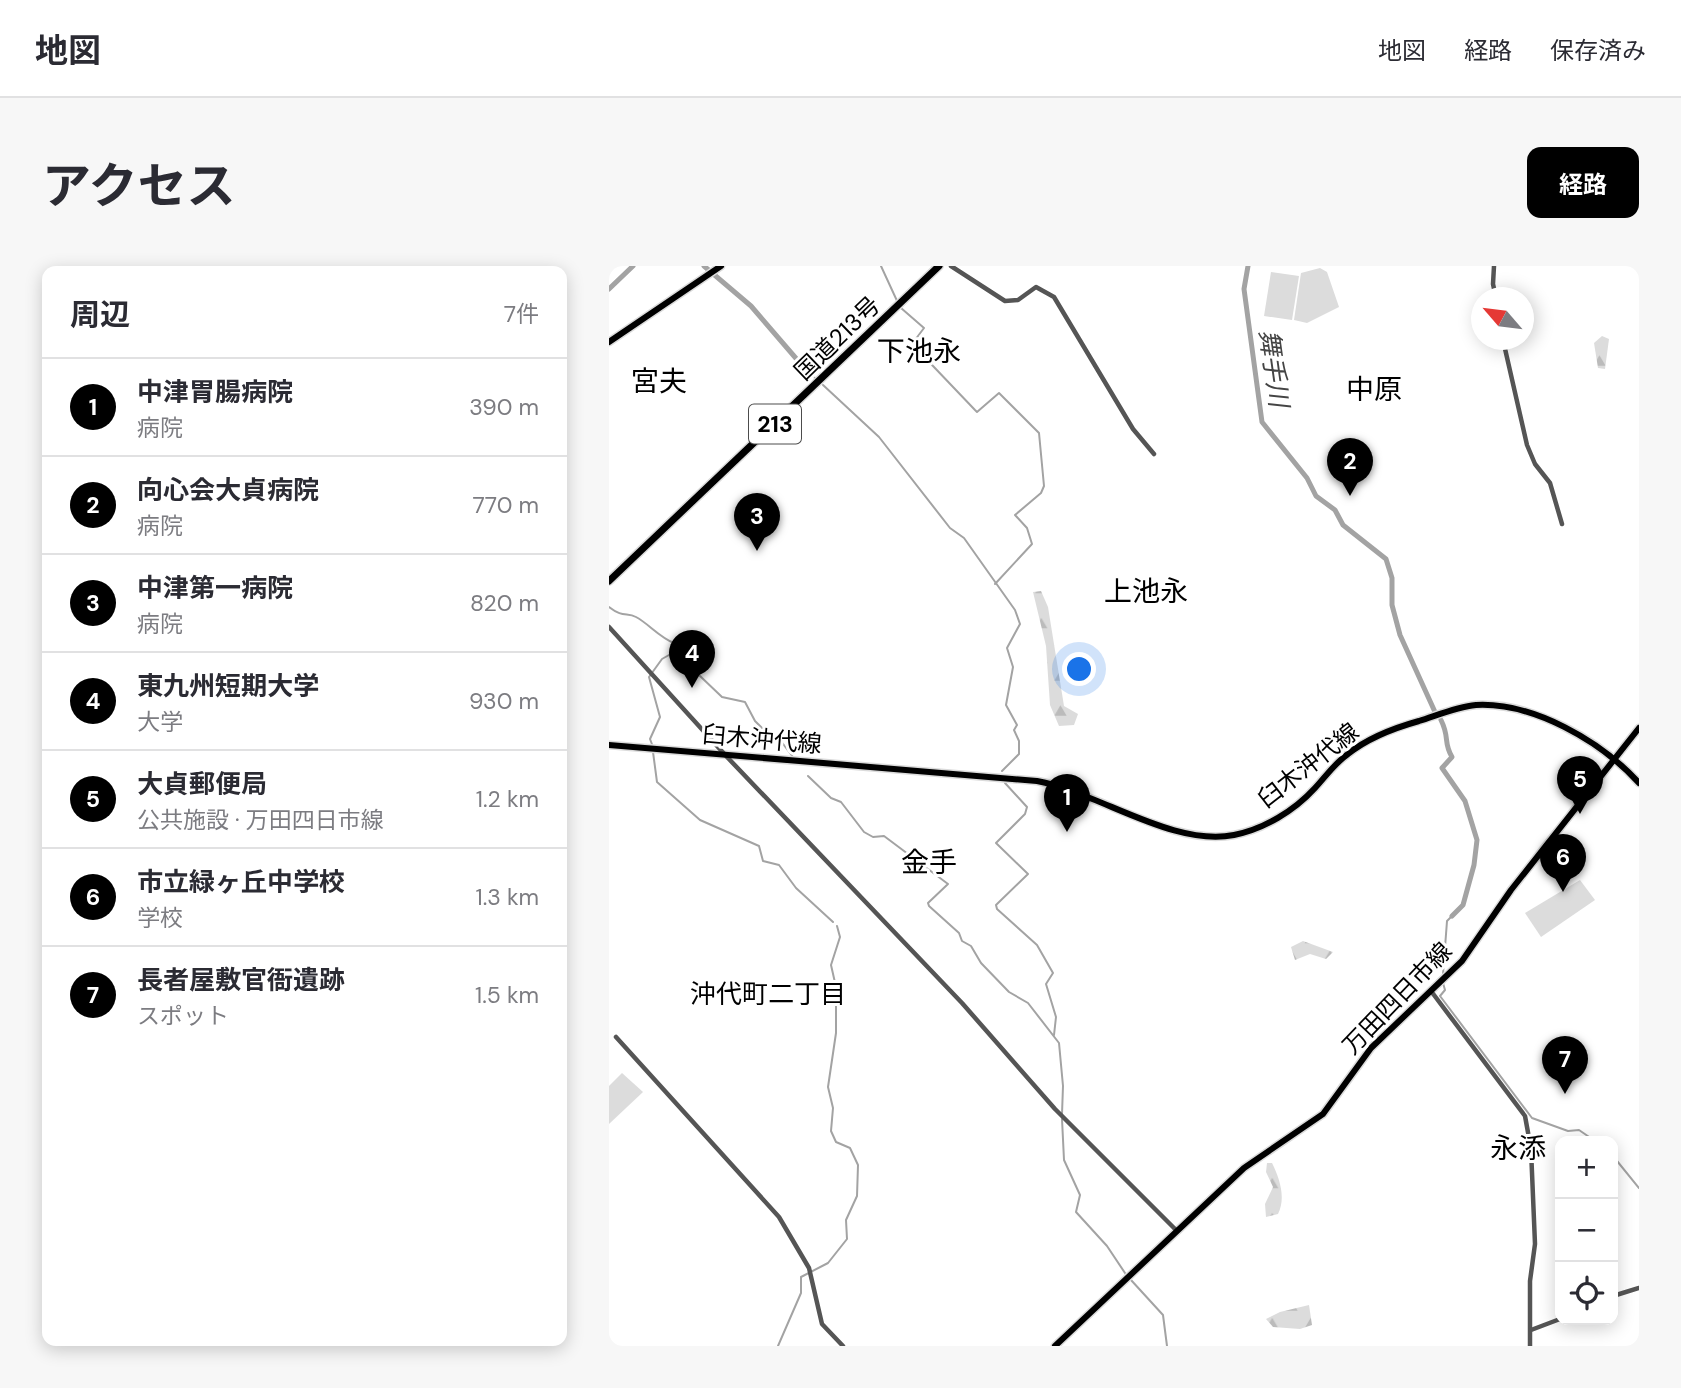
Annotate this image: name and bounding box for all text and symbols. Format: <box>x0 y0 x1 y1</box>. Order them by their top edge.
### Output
text: 地図 <box>35 29 101 72</box>
text: 地図 <box>1378 35 1426 66</box>
text: 経路 <box>1464 35 1512 66</box>
text: 保存済み <box>1550 35 1646 66</box>
button: 経路 <box>1527 147 1639 218</box>
text: アクセス <box>42 154 236 218</box>
north arrow <box>1471 287 1534 350</box>
street label: 国道213号 <box>788 290 886 386</box>
text: 周辺 <box>70 295 130 334</box>
text: 7件 <box>504 299 539 329</box>
water label: 舞手川 <box>1252 327 1297 412</box>
district label: 下池永 <box>877 333 961 370</box>
district label: 宮夫 <box>631 363 687 400</box>
district label: 中原 <box>1346 371 1402 408</box>
text: 中津胃腸病院 <box>137 375 293 409</box>
text: 1 <box>89 392 97 422</box>
text: 390 m <box>469 392 539 422</box>
road number: 213 <box>749 405 801 444</box>
text: 病院 <box>137 413 183 443</box>
pin: 2 <box>1327 438 1373 496</box>
text: 向心会大貞病院 <box>137 473 319 507</box>
text: 2 <box>86 490 100 520</box>
text: 770 m <box>472 490 539 520</box>
pin: 3 <box>734 493 780 551</box>
text: 病院 <box>137 511 183 541</box>
text: 中津第一病院 <box>137 571 293 605</box>
district label: 上池永 <box>1104 573 1188 610</box>
text: 3 <box>86 588 100 618</box>
text: 820 m <box>470 588 539 618</box>
text: 病院 <box>137 609 183 639</box>
pin: 4 <box>669 630 715 688</box>
your location <box>1062 652 1096 686</box>
text: 東九州短期大学 <box>137 669 319 703</box>
text: 4 <box>86 686 100 716</box>
text: 930 m <box>469 686 539 716</box>
text: 大学 <box>137 707 183 737</box>
street label: 臼木沖代線 <box>1251 716 1365 814</box>
street label: 臼木沖代線 <box>701 718 823 760</box>
pin: 5 <box>1557 756 1603 814</box>
text: 大貞郵便局 <box>137 767 267 801</box>
pin: 1 <box>1044 774 1090 832</box>
text: 5 <box>86 784 100 814</box>
text: 1.2 km <box>476 784 539 814</box>
text: 公共施設 · 万田四日市線 <box>137 805 384 835</box>
pin: 6 <box>1540 834 1586 892</box>
district label: 金手 <box>901 844 957 881</box>
text: 市立緑ヶ丘中学校 <box>137 865 345 899</box>
text: 6 <box>86 882 100 912</box>
text: 1.3 km <box>475 882 539 912</box>
text: 学校 <box>137 903 183 933</box>
street label: 万田四日市線 <box>1336 935 1458 1061</box>
text: 長者屋敷官衙遺跡 <box>137 963 345 997</box>
district label: 沖代町二丁目 <box>690 977 846 1011</box>
text: 7 <box>87 980 99 1010</box>
text: 1.5 km <box>475 980 539 1010</box>
text: スポット <box>137 1001 229 1031</box>
pin: 7 <box>1542 1036 1588 1094</box>
district label: 永添 <box>1490 1130 1546 1167</box>
map controls <box>1555 1136 1618 1325</box>
button: + <box>1555 1136 1618 1199</box>
button: − <box>1555 1199 1618 1262</box>
button: locate <box>1555 1262 1618 1325</box>

